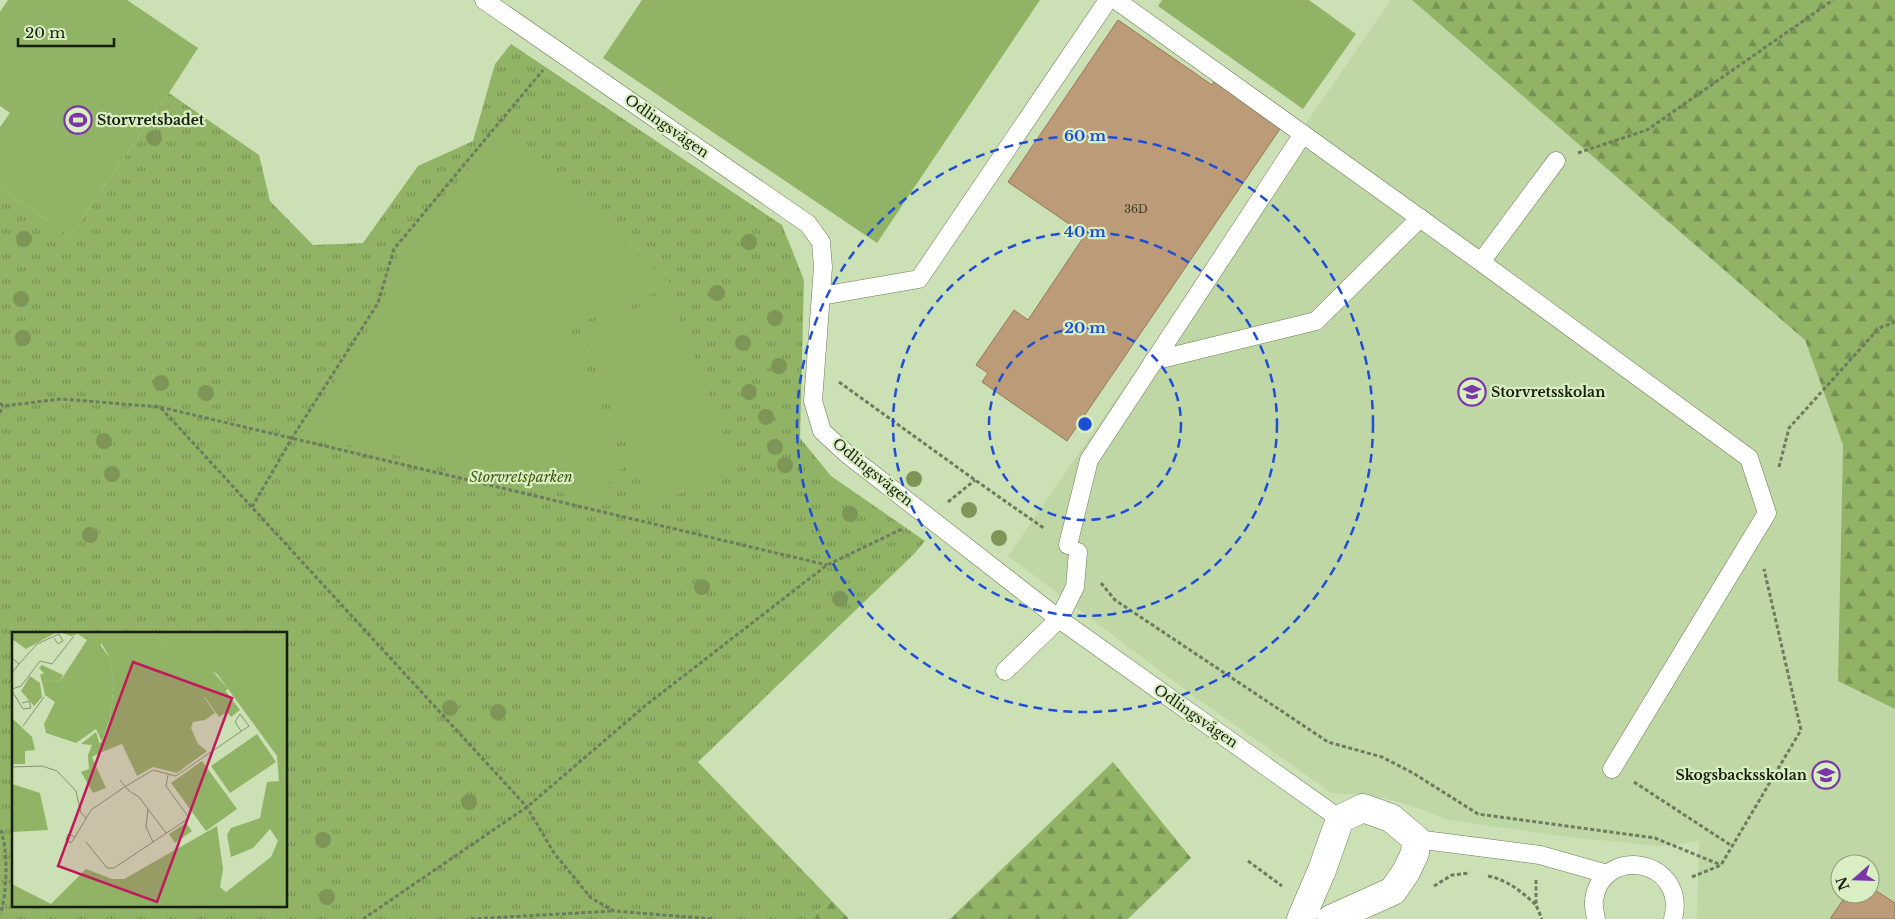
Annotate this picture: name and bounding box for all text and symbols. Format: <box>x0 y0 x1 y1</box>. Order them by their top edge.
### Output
scale bar <box>18 15 114 47</box>
text: 20 m <box>25 23 65 42</box>
street label: Odlingsvägen <box>622 90 713 162</box>
sports icon: Storvretsbadet <box>63 105 93 135</box>
place label: Storvretsbadet <box>97 111 205 129</box>
text: 60 m <box>1064 126 1106 145</box>
house number: 36D <box>1124 202 1148 216</box>
text: 40 m <box>1064 222 1106 241</box>
text: 20 m <box>1064 318 1106 337</box>
school or university icon: Storvretsskolan <box>1457 377 1487 407</box>
place label: Storvretsskolan <box>1491 383 1605 401</box>
centre of rings <box>1076 415 1094 433</box>
street label: Odlingsvägen <box>829 434 917 510</box>
park label: Storvretsparken <box>470 468 573 486</box>
inset map <box>12 632 288 906</box>
street label: Odlingsvägen <box>1151 680 1242 752</box>
school or university icon: Skogsbacksskolan <box>1811 760 1841 790</box>
place label: Skogsbacksskolan <box>1675 766 1807 784</box>
north arrow <box>1830 854 1880 904</box>
text: N <box>1832 874 1853 893</box>

